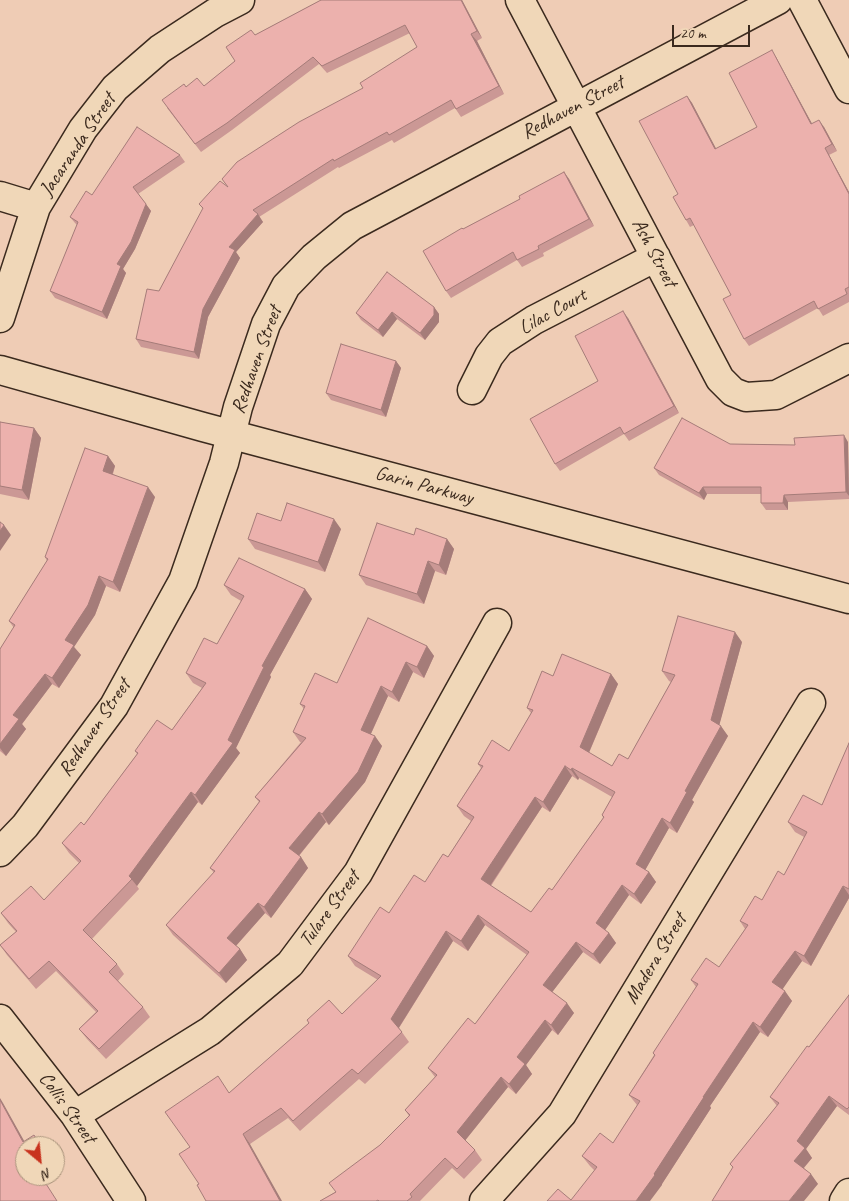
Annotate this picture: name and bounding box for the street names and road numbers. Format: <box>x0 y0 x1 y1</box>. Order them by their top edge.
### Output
street label: Redhaven Street <box>518 71 628 145</box>
street label: Jacaranda Street <box>35 89 121 201</box>
street label: Ash Street <box>626 215 682 291</box>
street label: Lilac Court <box>515 284 591 340</box>
street label: Redhaven Street <box>226 303 288 417</box>
street label: Garin Parkway <box>373 461 475 511</box>
street label: Redhaven Street <box>54 675 136 781</box>
street label: Tulare Street <box>294 866 366 952</box>
street label: Madera Street <box>620 909 692 1009</box>
street label: Collis Street <box>33 1068 101 1148</box>

